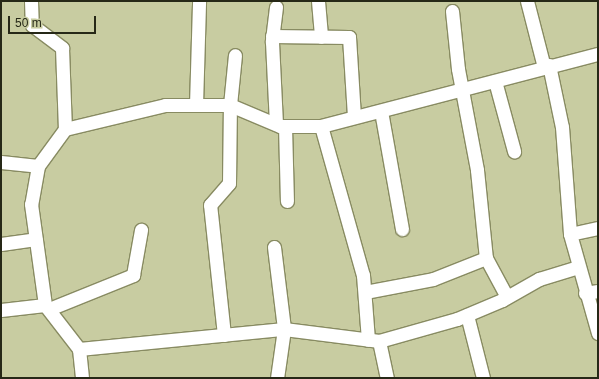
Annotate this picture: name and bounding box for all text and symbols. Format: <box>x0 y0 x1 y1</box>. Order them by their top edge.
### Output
scale bar <box>10 8 98 34</box>
text: 50 m <box>15 16 42 30</box>

